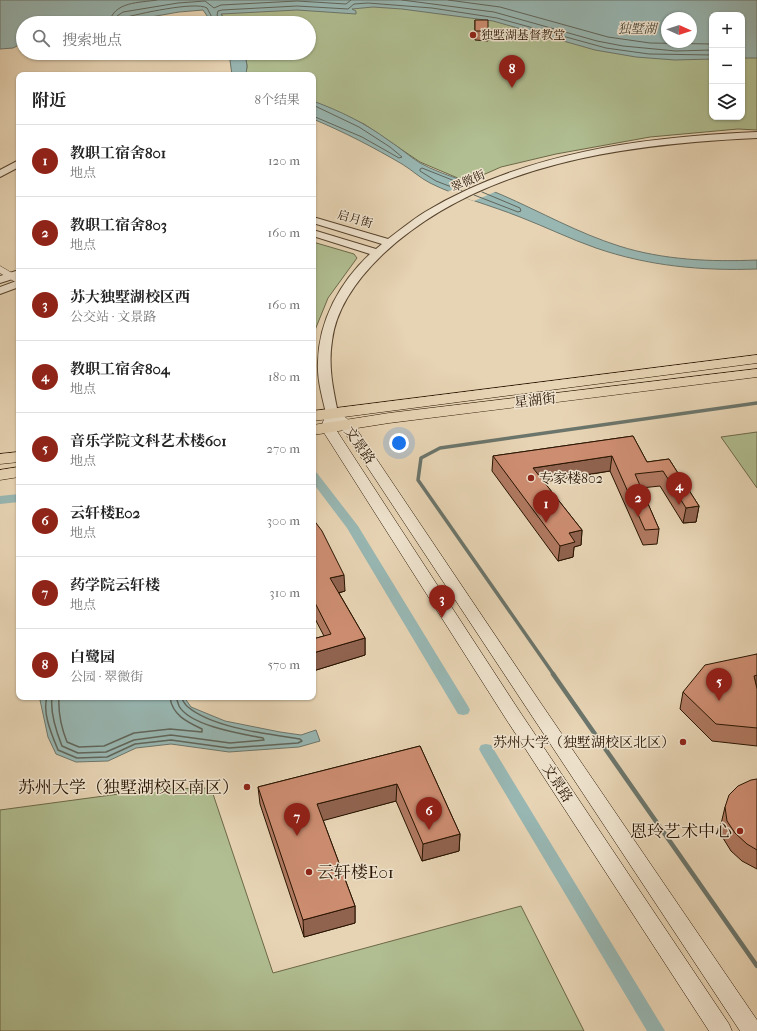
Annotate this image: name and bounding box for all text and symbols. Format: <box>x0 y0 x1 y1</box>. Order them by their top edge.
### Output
north arrow <box>661 12 697 48</box>
map controls <box>709 12 745 120</box>
button: + <box>709 12 745 48</box>
search box <box>16 16 316 60</box>
water label: 独墅湖 <box>617 21 658 36</box>
icon: search <box>30 27 52 49</box>
place label: 独墅湖基督教堂 <box>481 28 565 42</box>
marker: 独墅湖基督教堂 <box>468 30 478 40</box>
text: 搜索地点 <box>62 31 122 49</box>
button: − <box>709 48 745 84</box>
pin: 8 <box>499 55 525 88</box>
button: layers <box>709 84 745 120</box>
text: 附近 <box>32 90 66 110</box>
text: 8个结果 <box>254 92 300 107</box>
text: 教职工宿舍801 <box>70 144 166 162</box>
text: 1 <box>43 153 47 168</box>
text: 120 m <box>268 153 300 168</box>
text: 地点 <box>70 165 96 180</box>
street label: 翠微街 <box>449 167 488 195</box>
street label: 启月街 <box>336 207 375 231</box>
text: 教职工宿舍803 <box>70 216 167 234</box>
text: 2 <box>42 225 48 240</box>
text: 160 m <box>268 225 300 240</box>
text: 地点 <box>70 237 96 252</box>
text: 苏大独墅湖校区西 <box>70 288 190 306</box>
text: 3 <box>42 297 48 312</box>
text: 160 m <box>268 297 300 312</box>
text: 公交站 · 文景路 <box>70 309 156 324</box>
text: 教职工宿舍804 <box>70 360 170 378</box>
text: 4 <box>41 369 49 384</box>
text: 180 m <box>268 369 300 384</box>
text: 地点 <box>70 381 96 396</box>
street label: 星湖街 <box>513 390 557 411</box>
street label: 文景路 <box>341 423 379 467</box>
text: 音乐学院文科艺术楼601 <box>70 432 227 450</box>
your location <box>389 433 409 453</box>
text: 5 <box>42 441 48 456</box>
text: 270 m <box>266 441 300 456</box>
text: 地点 <box>70 453 96 468</box>
place label: 专家楼802 <box>539 470 603 487</box>
pin: 4 <box>666 472 692 505</box>
marker: 专家楼802 <box>526 473 536 483</box>
pin: 2 <box>625 484 651 517</box>
pin: 1 <box>533 490 559 523</box>
text: 云轩楼E02 <box>70 504 140 522</box>
text: 6 <box>41 513 49 528</box>
text: 300 m <box>267 513 300 528</box>
text: 地点 <box>70 525 96 540</box>
text: 药学院云轩楼 <box>70 576 160 594</box>
text: 7 <box>42 585 48 600</box>
text: 310 m <box>269 585 300 600</box>
pin: 3 <box>429 585 455 618</box>
text: 地点 <box>70 597 96 612</box>
text: 白鹭园 <box>70 648 115 666</box>
text: 8 <box>42 657 48 672</box>
text: 570 m <box>267 657 300 672</box>
pin: 5 <box>706 668 732 701</box>
text: 公园 · 翠微街 <box>70 669 143 684</box>
place label: 苏州大学（独墅湖校区北区） <box>493 734 675 751</box>
marker: 苏州大学（独墅湖校区北区） <box>678 737 688 747</box>
street label: 文景路 <box>539 761 576 806</box>
place label: 苏州大学（独墅湖校区南区） <box>18 777 239 797</box>
marker: 苏州大学（独墅湖校区南区） <box>242 782 252 792</box>
pin: 6 <box>416 797 442 830</box>
pin: 7 <box>284 803 310 836</box>
place label: 恩玲艺术中心 <box>630 821 732 841</box>
marker: 恩玲艺术中心 <box>735 826 745 836</box>
place label: 云轩楼E01 <box>317 862 394 882</box>
marker: 云轩楼E01 <box>304 867 314 877</box>

